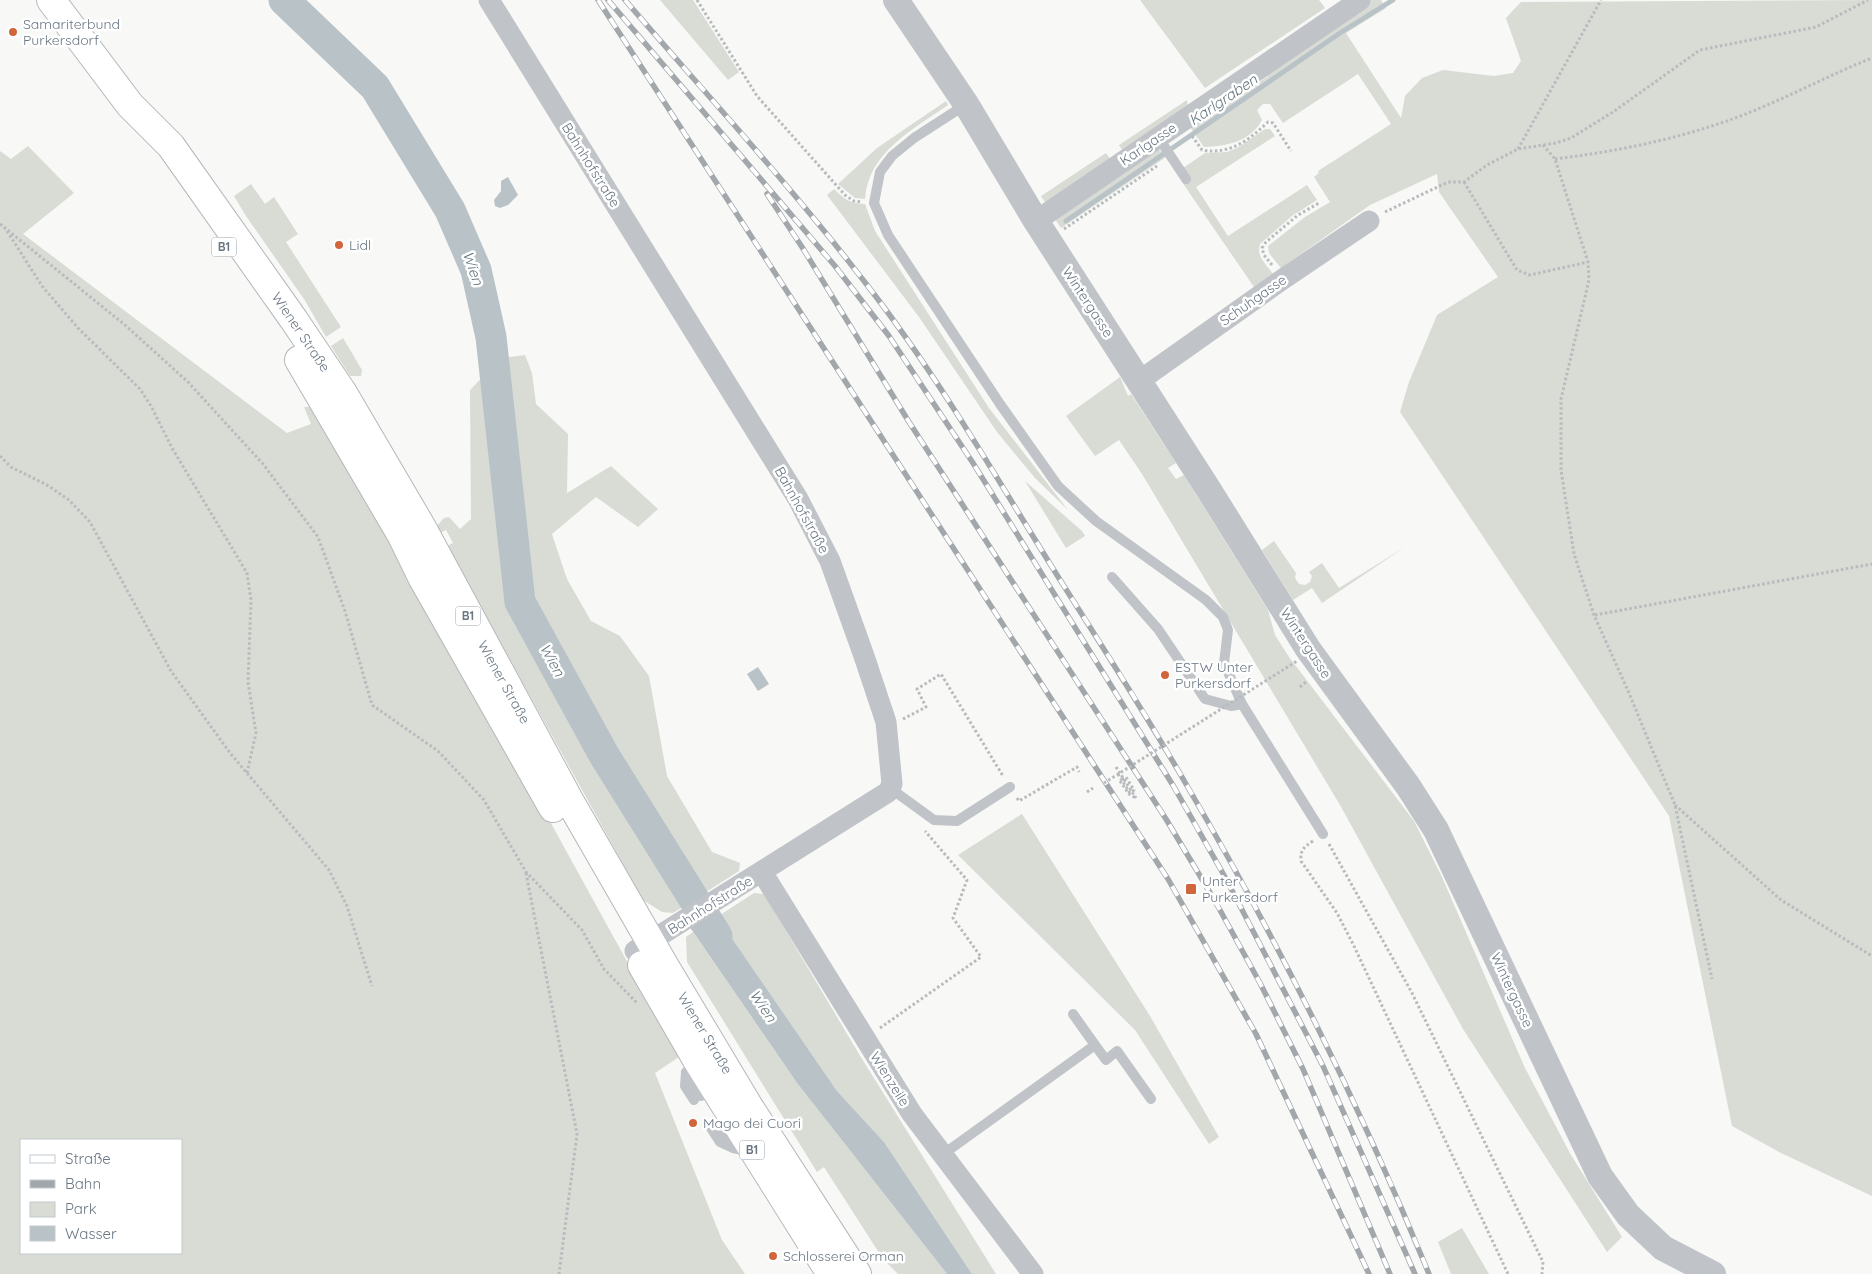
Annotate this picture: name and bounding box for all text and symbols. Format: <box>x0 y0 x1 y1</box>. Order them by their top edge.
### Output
place label: Samariterbund Purkersdorf <box>23 15 120 49</box>
marker: Samariterbund Purkersdorf <box>7 26 19 38</box>
water label: Karlgraben <box>1185 70 1261 129</box>
street label: Karlgasse <box>1116 118 1180 170</box>
street label: Bahnhofstraße <box>558 119 624 211</box>
place label: Lidl <box>349 236 371 254</box>
road number: B1 <box>212 238 236 256</box>
marker: Lidl <box>333 239 345 251</box>
water label: Wien <box>459 248 488 288</box>
street label: Wintergasse <box>1059 263 1118 341</box>
street label: Schuhgasse <box>1216 270 1290 330</box>
street label: Wiener Straße <box>268 289 334 375</box>
street label: Bahnhofstraße <box>771 463 833 557</box>
street label: Wintergasse <box>1277 604 1336 682</box>
road number: B1 <box>456 606 480 626</box>
street label: Wiener Straße <box>474 637 534 727</box>
water label: Wien <box>536 640 569 680</box>
place label: ESTW Unter Purkersdorf <box>1175 658 1253 692</box>
marker: ESTW Unter Purkersdorf <box>1159 669 1171 681</box>
street label: Bahnhofstraße <box>664 872 756 938</box>
place label: Unter Purkersdorf <box>1202 872 1278 906</box>
marker: Unter Purkersdorf <box>1184 882 1198 896</box>
street label: Wintergasse <box>1487 950 1537 1030</box>
water label: Wien <box>746 986 781 1026</box>
street label: Wiener Straße <box>674 989 737 1077</box>
street label: Wienzeile <box>866 1048 914 1110</box>
place label: Mago dei Cuori <box>703 1114 801 1132</box>
marker: Mago dei Cuori <box>687 1117 699 1129</box>
legend <box>20 1139 182 1254</box>
road number: B1 <box>740 1140 764 1160</box>
text: Straße <box>65 1149 111 1168</box>
text: Bahn <box>65 1174 101 1193</box>
text: Park <box>65 1199 97 1218</box>
text: Wasser <box>65 1224 117 1243</box>
place label: Schlosserei Orman <box>783 1247 904 1265</box>
marker: Schlosserei Orman <box>767 1250 779 1262</box>

